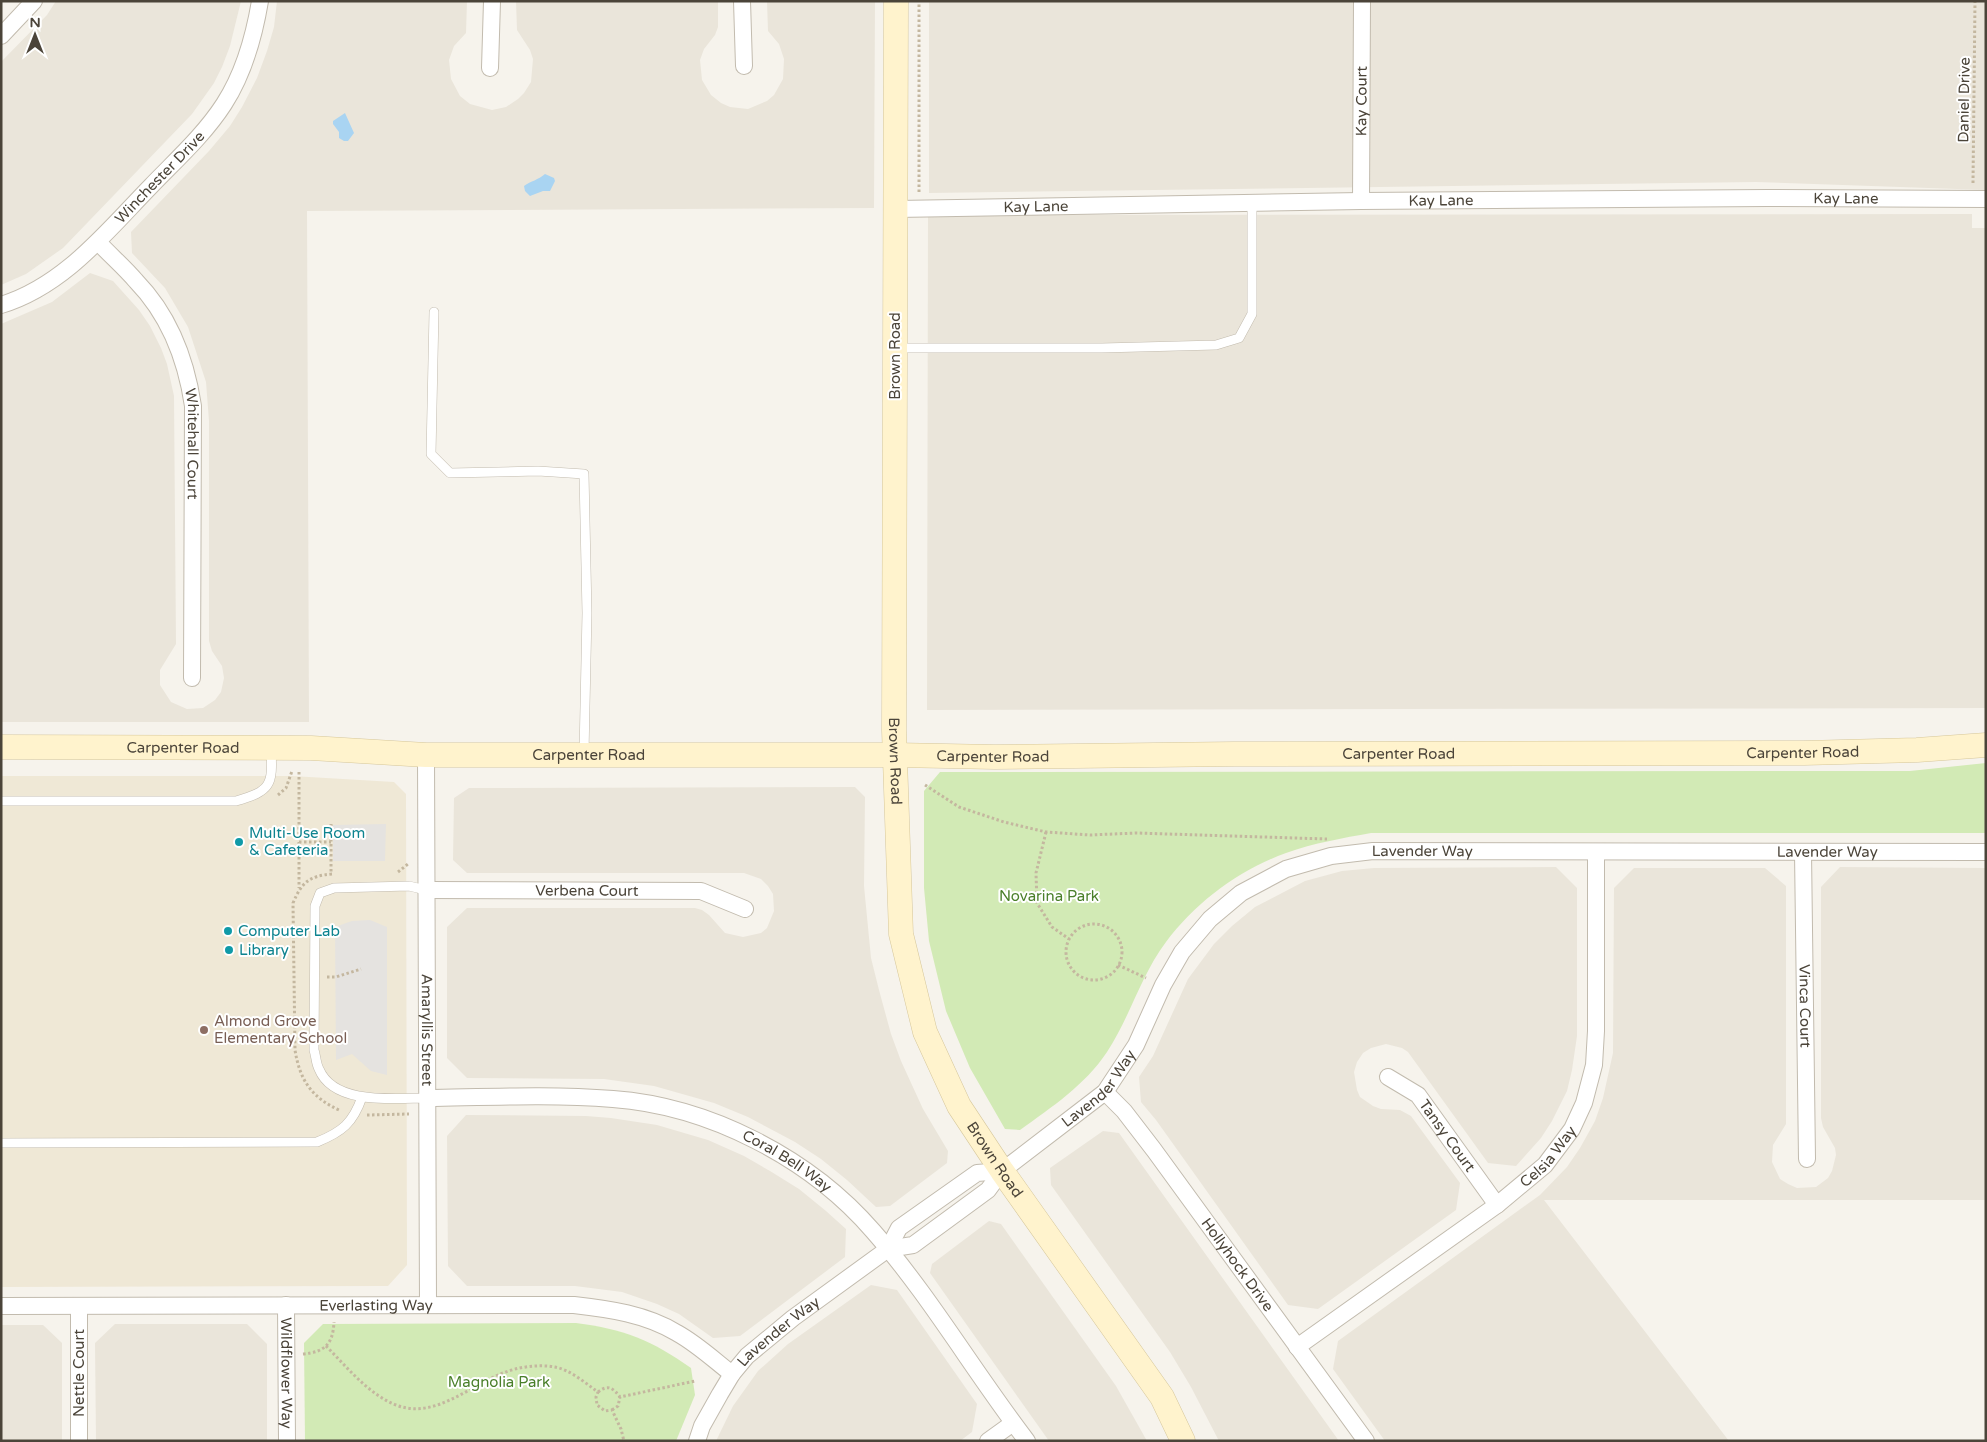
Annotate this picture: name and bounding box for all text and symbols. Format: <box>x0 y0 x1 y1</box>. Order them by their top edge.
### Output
north arrow <box>10 10 60 60</box>
text: N <box>29 14 41 31</box>
street label: Daniel Drive <box>1954 57 1974 143</box>
street label: Kay Court <box>1352 66 1371 136</box>
street label: Winchester Drive <box>111 127 208 227</box>
street label: Kay Lane <box>1813 189 1878 208</box>
street label: Kay Lane <box>1408 191 1474 210</box>
street label: Kay Lane <box>1003 197 1069 216</box>
street label: Brown Road <box>886 312 904 400</box>
street label: Whitehall Court <box>181 387 202 500</box>
street label: Brown Road <box>885 717 906 805</box>
street label: Carpenter Road <box>126 738 240 757</box>
street label: Carpenter Road <box>1746 743 1860 762</box>
street label: Carpenter Road <box>1342 745 1455 763</box>
street label: Carpenter Road <box>532 746 645 764</box>
street label: Carpenter Road <box>936 747 1049 766</box>
place label: Multi-Use Room & Cafeteria <box>249 824 365 859</box>
marker: Multi-Use Room & Cafeteria <box>233 836 245 848</box>
street label: Lavender Way <box>1372 842 1473 860</box>
street label: Lavender Way <box>1777 843 1878 861</box>
street label: Verbena Court <box>535 881 639 900</box>
park label: Novarina Park <box>999 887 1099 905</box>
place label: Computer Lab <box>238 922 340 940</box>
marker: Computer Lab <box>222 925 234 937</box>
place label: Library <box>239 941 289 959</box>
marker: Library <box>223 944 235 956</box>
street label: Vinca Court <box>1795 964 1815 1048</box>
street label: Amaryllis Street <box>418 974 436 1087</box>
place label: Almond Grove Elementary School <box>214 1012 347 1047</box>
marker: Almond Grove Elementary School <box>198 1024 210 1036</box>
street label: Lavender Way <box>1058 1046 1139 1131</box>
street label: Tansy Court <box>1415 1096 1479 1175</box>
street label: Brown Road <box>963 1118 1027 1201</box>
street label: Celsia Way <box>1516 1122 1580 1191</box>
street label: Coral Bell Way <box>739 1126 835 1196</box>
street label: Hollyhock Drive <box>1198 1214 1278 1315</box>
street label: Lavender Way <box>733 1293 823 1370</box>
street label: Everlasting Way <box>319 1296 433 1314</box>
street label: Wildflower Way <box>277 1317 296 1429</box>
street label: Nettle Court <box>70 1329 88 1417</box>
park label: Magnolia Park <box>448 1373 550 1391</box>

